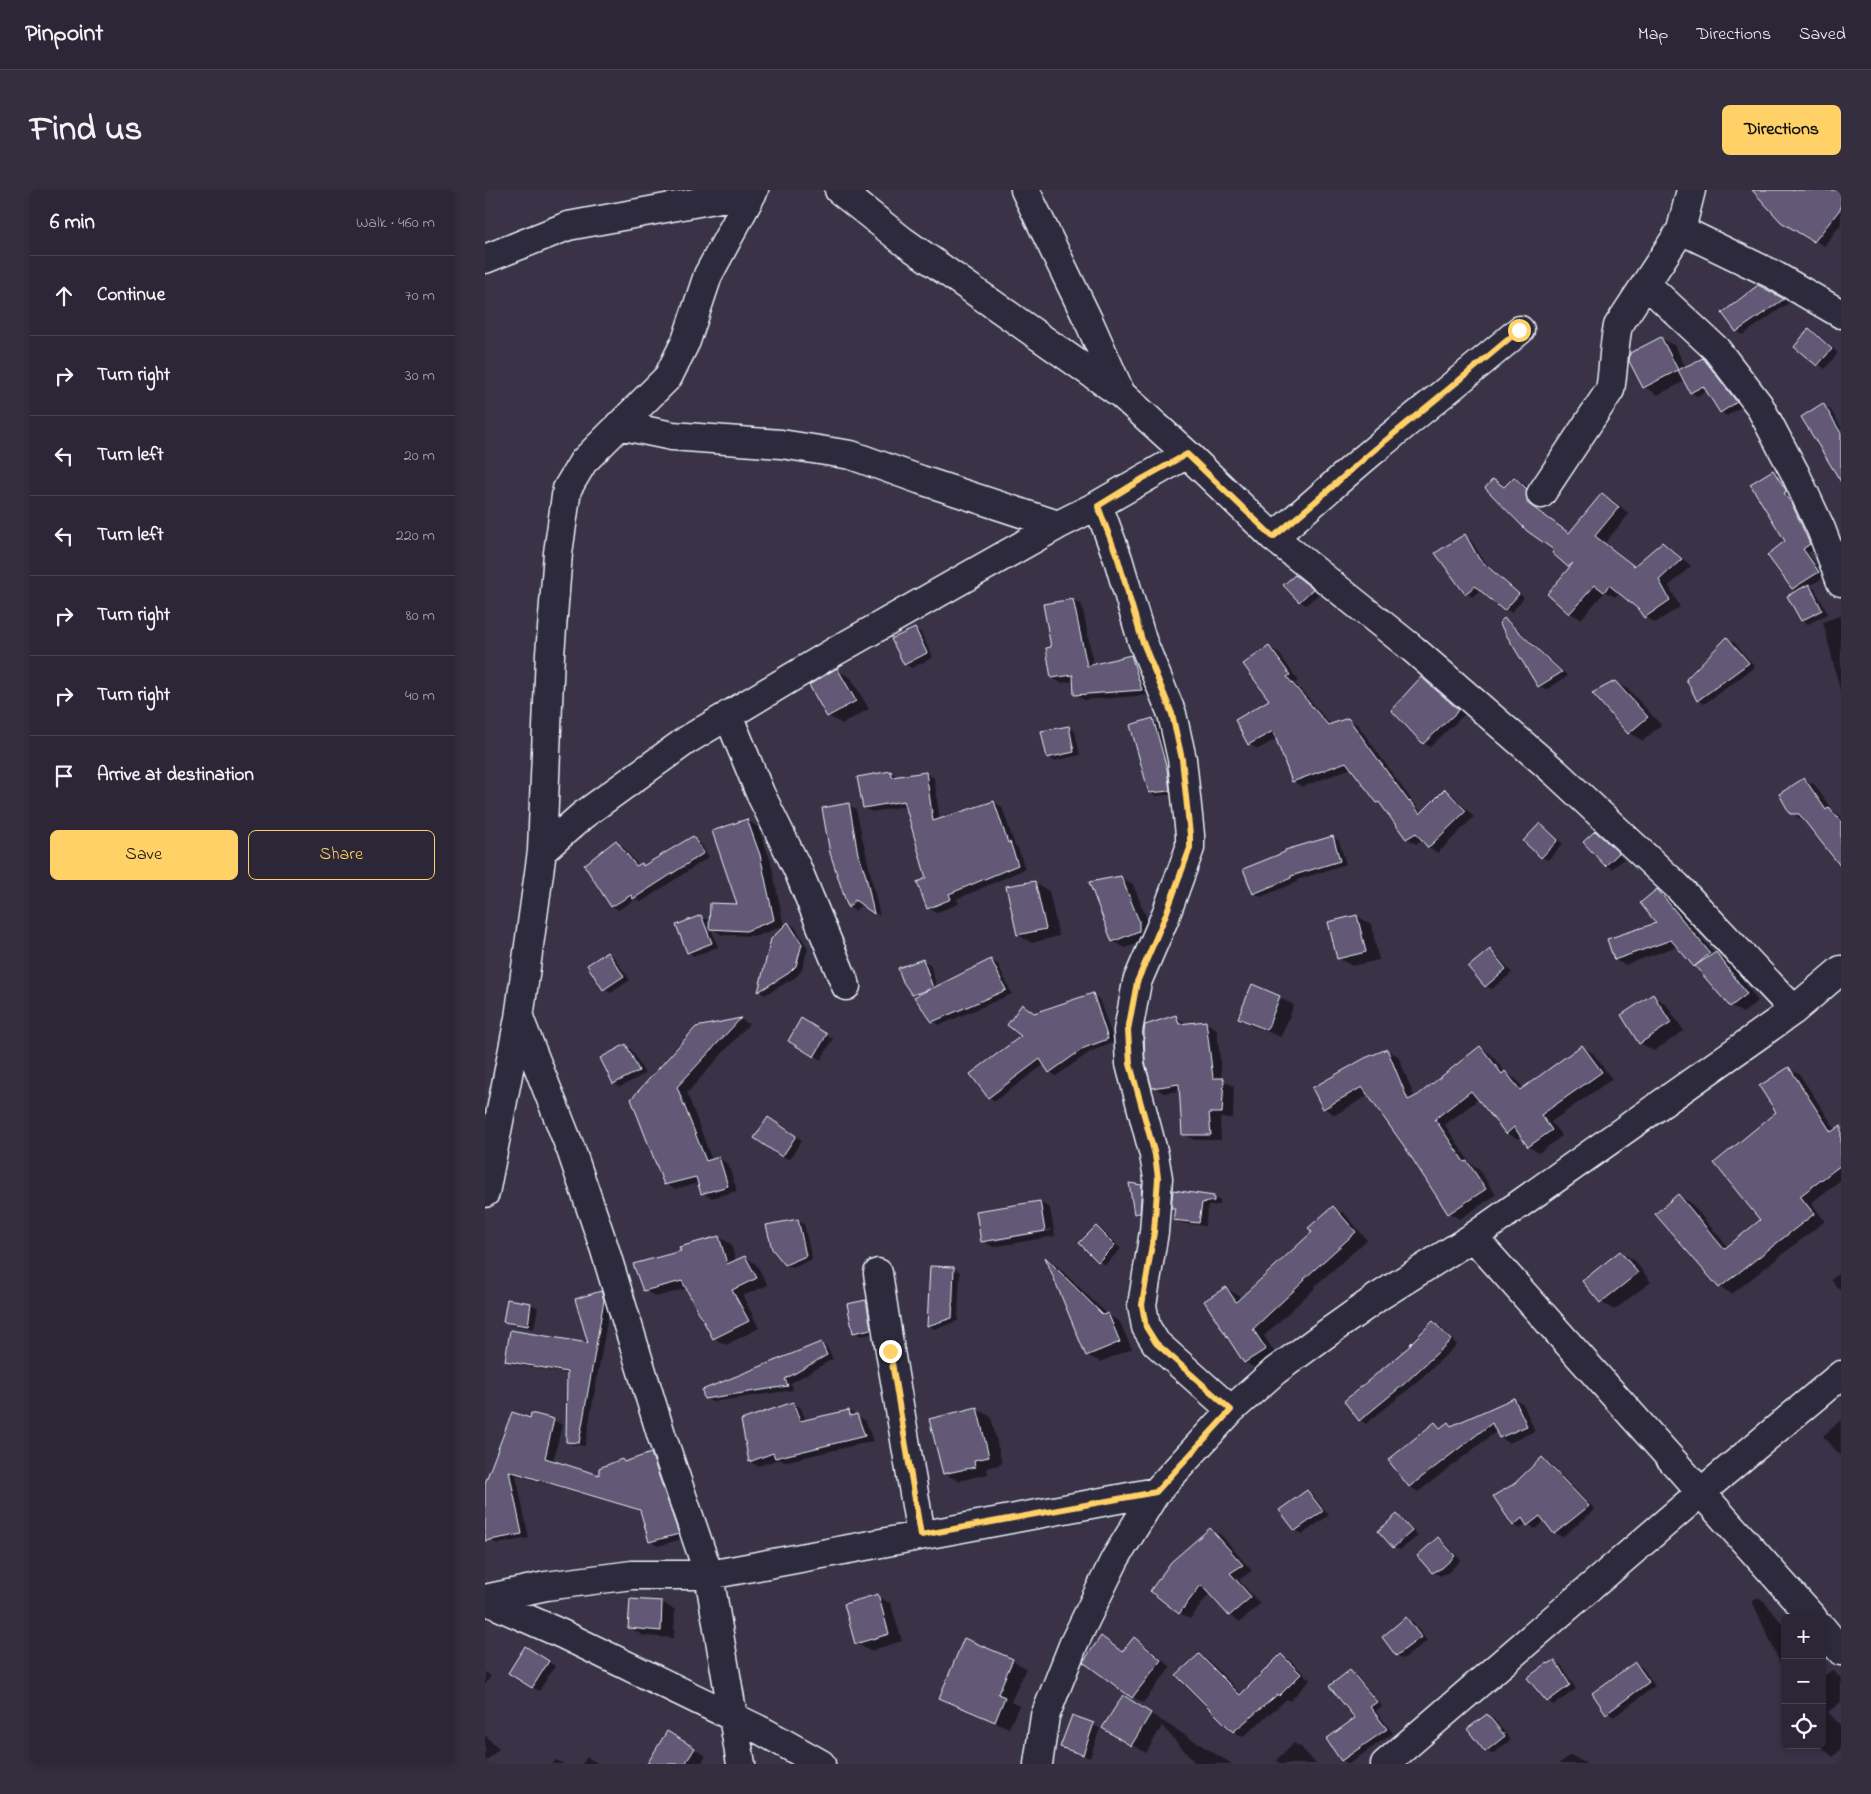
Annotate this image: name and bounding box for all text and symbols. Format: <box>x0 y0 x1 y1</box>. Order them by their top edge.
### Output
text: Pinpoint <box>25 17 103 52</box>
text: Map <box>1638 22 1668 48</box>
text: Directions <box>1696 22 1771 48</box>
text: Saved <box>1799 22 1846 48</box>
text: Find us <box>30 105 142 156</box>
button: Directions <box>1722 105 1841 155</box>
text: 6 min <box>50 208 95 238</box>
text: Walk · 460 m <box>356 211 435 235</box>
icon: ahead <box>50 282 78 310</box>
text: Continue <box>97 282 165 309</box>
text: 70 m <box>405 284 435 308</box>
route start <box>1508 319 1531 342</box>
icon: right <box>50 362 78 390</box>
text: Turn right <box>97 362 170 389</box>
text: 30 m <box>405 364 435 388</box>
icon: left <box>50 442 78 470</box>
text: Turn left <box>97 442 164 469</box>
text: 20 m <box>404 444 435 468</box>
icon: left <box>50 522 78 550</box>
text: Turn left <box>97 522 164 549</box>
text: 220 m <box>396 524 435 548</box>
icon: right <box>50 602 78 630</box>
text: Turn right <box>97 602 170 629</box>
text: 80 m <box>406 604 435 628</box>
icon: right <box>50 682 78 710</box>
text: Turn right <box>97 682 170 709</box>
text: 40 m <box>405 684 435 708</box>
icon: arrive <box>50 762 78 790</box>
text: Arrive at destination <box>97 762 254 789</box>
button: Save <box>50 830 238 880</box>
button: Share <box>248 830 435 880</box>
route end <box>879 1340 902 1363</box>
map controls <box>1781 1614 1826 1749</box>
button: + <box>1781 1614 1826 1659</box>
button: − <box>1781 1659 1826 1704</box>
button: locate <box>1781 1704 1826 1749</box>

